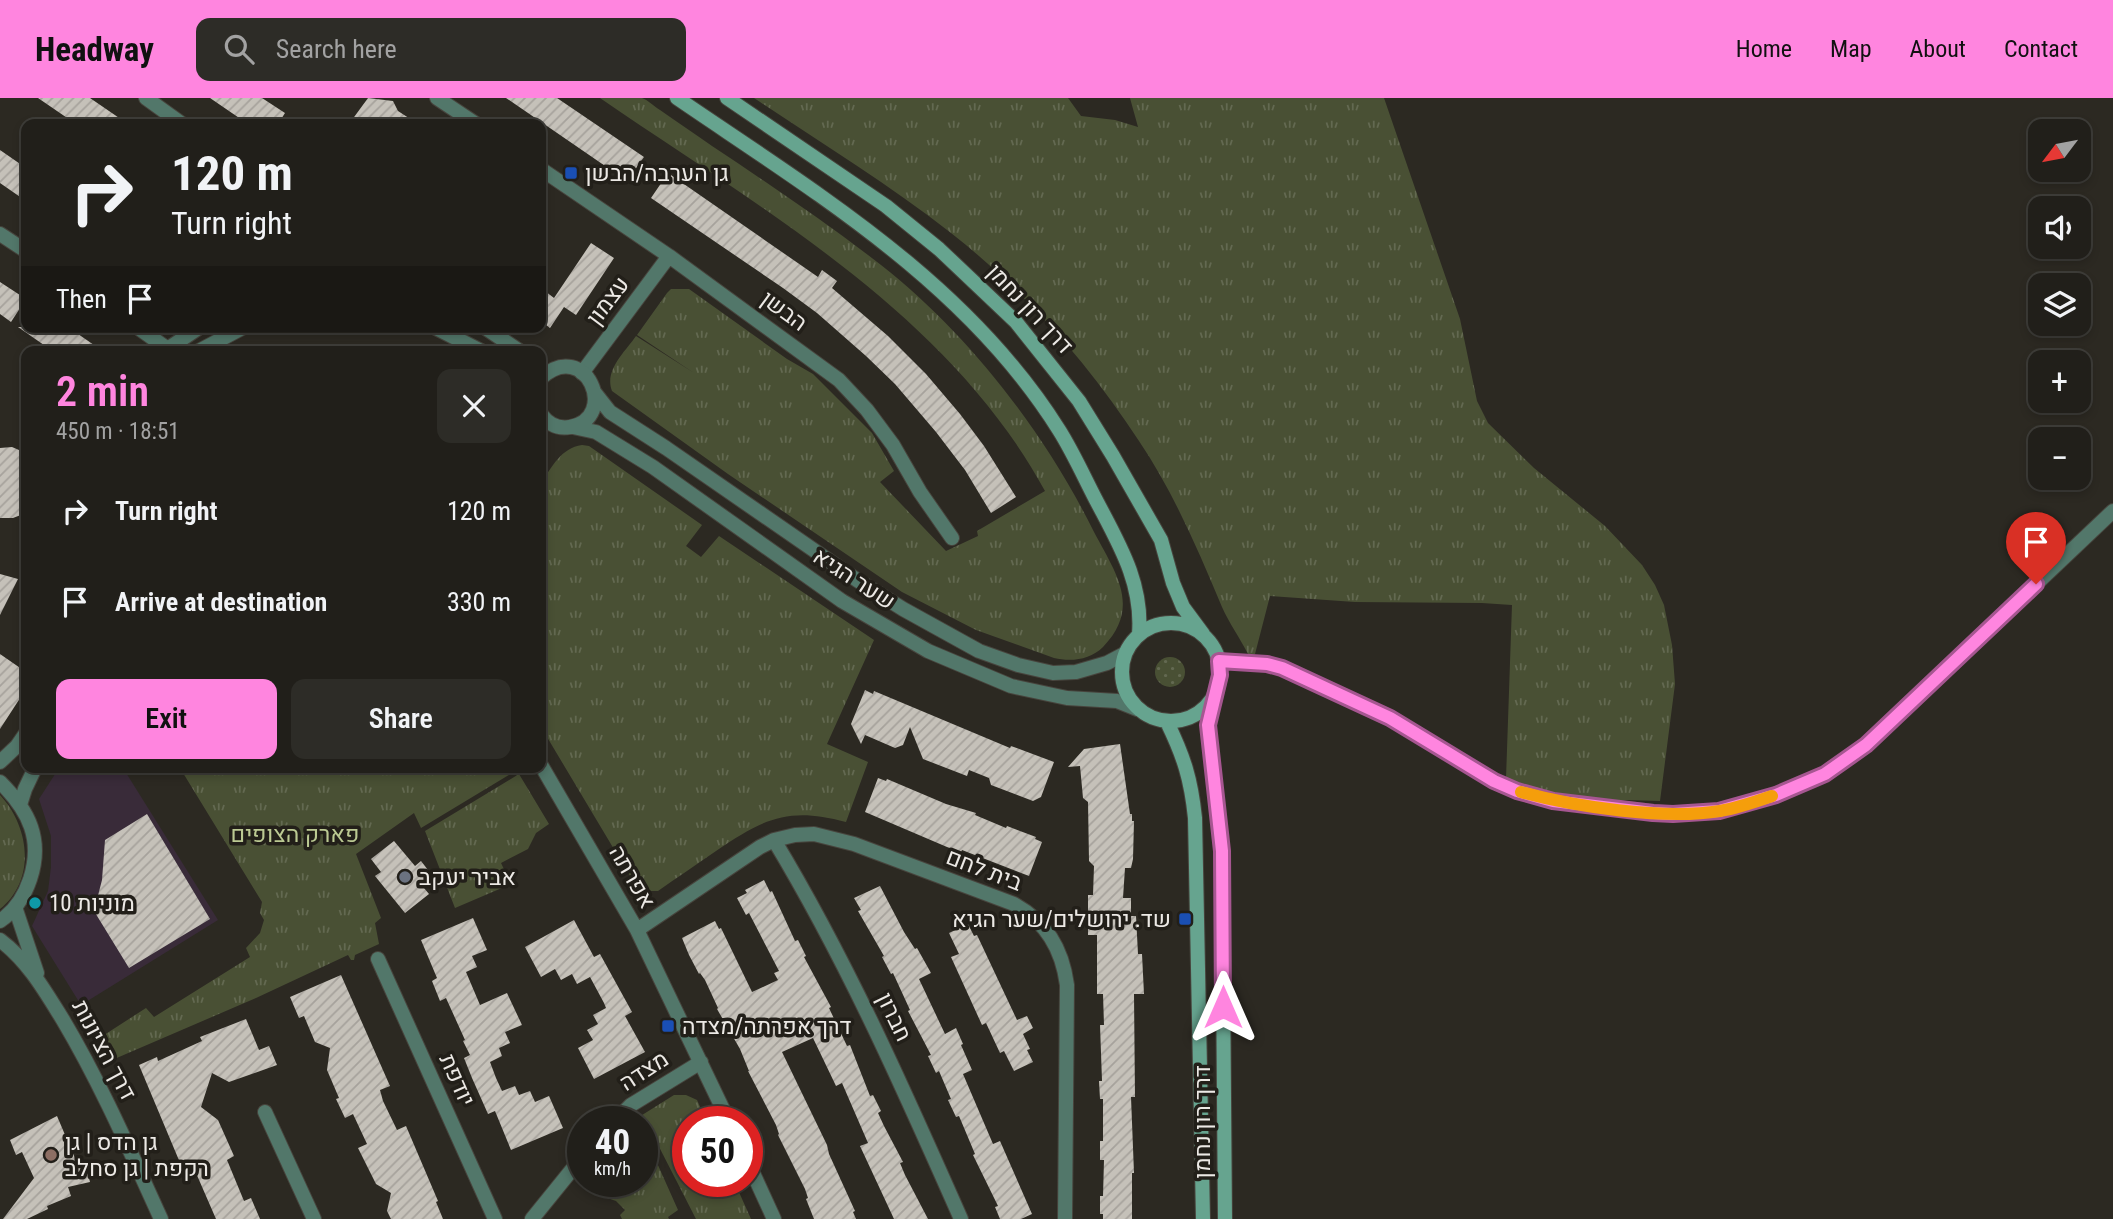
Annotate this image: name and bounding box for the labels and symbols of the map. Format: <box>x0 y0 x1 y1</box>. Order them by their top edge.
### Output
north arrow <box>2028 119 2091 182</box>
place label: גן הערבה/הבשן <box>585 160 729 187</box>
marker: גן הערבה/הבשן <box>563 165 579 181</box>
street label: דרך רון נחמן <box>981 258 1079 360</box>
street label: עצמון <box>581 271 635 331</box>
street label: הבשן <box>756 285 812 337</box>
pin <box>2006 512 2066 584</box>
street label: שער הגיא <box>808 543 900 615</box>
park label: פארק הצופים <box>231 821 359 848</box>
street label: אפרתה <box>603 841 661 913</box>
street label: בית לחם <box>942 843 1026 897</box>
place label: אביר יעקב <box>419 864 516 891</box>
marker: אביר יעקב <box>397 869 413 885</box>
place label: מוניות 10 <box>49 890 135 917</box>
marker: מוניות 10 <box>27 895 43 911</box>
place label: שד. ירושלים/שער הגיא <box>952 906 1171 933</box>
marker: שד. ירושלים/שער הגיא <box>1177 911 1193 927</box>
position arrow <box>1186 970 1260 1044</box>
street label: חברון <box>871 988 917 1046</box>
street label: דרך הציונות <box>66 995 142 1105</box>
place label: דרך אפרתה/מצדה <box>682 1013 851 1040</box>
marker: דרך אפרתה/מצדה <box>660 1018 676 1034</box>
street label: מצדה <box>615 1045 673 1097</box>
street label: יודפת <box>434 1050 480 1110</box>
street label: דרך רון נחמן <box>1189 1065 1216 1179</box>
speed limit sign: 50 <box>672 1106 763 1197</box>
place label: גן הדס | גן רקפת | גן סחלב <box>65 1129 209 1182</box>
marker: גן הדס | גן רקפת | גן סחלב <box>43 1147 59 1163</box>

